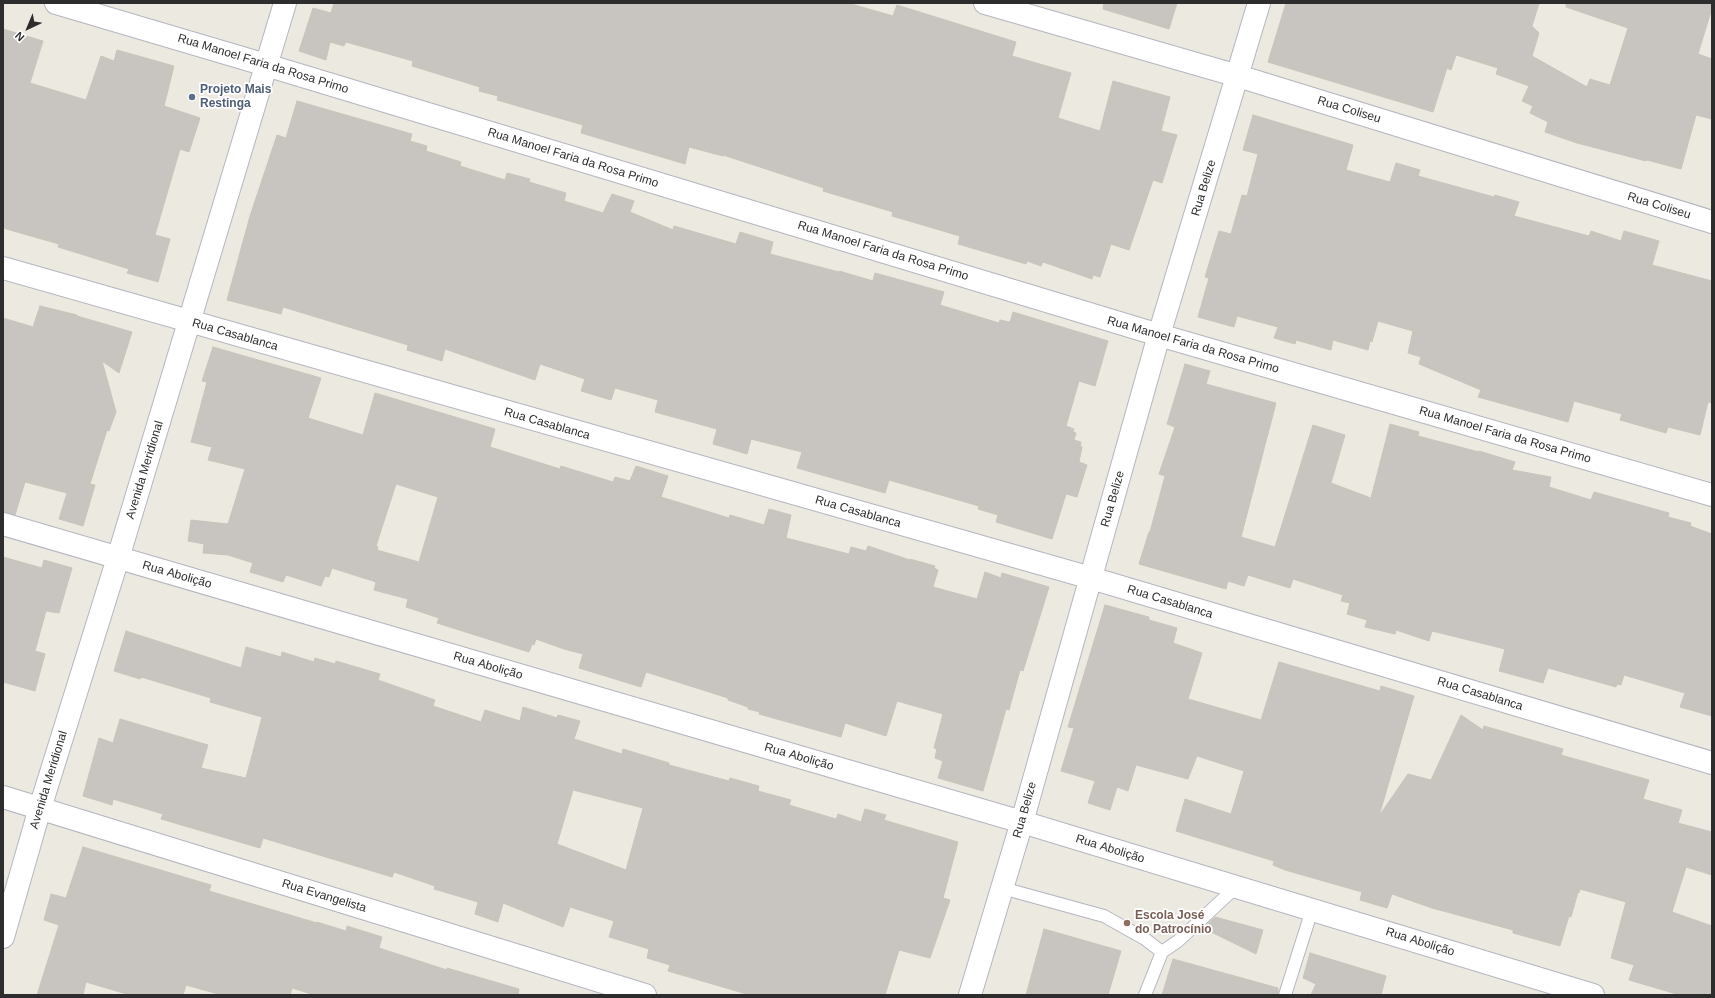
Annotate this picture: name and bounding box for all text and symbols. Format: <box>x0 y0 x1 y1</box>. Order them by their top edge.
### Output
north arrow <box>8 8 48 48</box>
text: N <box>13 30 27 44</box>
street label: Rua Manoel Faria da Rosa Primo <box>176 31 350 97</box>
place label: Projeto Mais Restinga <box>200 83 271 111</box>
marker: Projeto Mais Restinga <box>187 92 197 102</box>
street label: Rua Coliseu <box>1316 94 1382 126</box>
street label: Rua Manoel Faria da Rosa Primo <box>486 125 660 191</box>
street label: Rua Belize <box>1189 158 1219 218</box>
street label: Rua Coliseu <box>1626 190 1692 222</box>
street label: Rua Manoel Faria da Rosa Primo <box>796 218 970 284</box>
street label: Rua Manoel Faria da Rosa Primo <box>1105 314 1281 376</box>
street label: Rua Casablanca <box>190 316 280 354</box>
street label: Rua Manoel Faria da Rosa Primo <box>1417 404 1593 466</box>
street label: Rua Casablanca <box>502 405 592 443</box>
street label: Avenida Meridional <box>123 419 167 521</box>
street label: Rua Belize <box>1098 469 1128 529</box>
street label: Rua Casablanca <box>813 493 903 531</box>
street label: Rua Abolição <box>141 558 213 592</box>
street label: Rua Casablanca <box>1125 582 1215 622</box>
street label: Rua Abolição <box>452 649 524 683</box>
street label: Rua Casablanca <box>1435 674 1525 714</box>
street label: Avenida Meridional <box>27 729 71 831</box>
street label: Rua Abolição <box>763 740 835 774</box>
street label: Rua Belize <box>1010 780 1040 840</box>
street label: Rua Abolição <box>1074 832 1146 866</box>
street label: Rua Evangelista <box>280 876 368 916</box>
place label: Escola José do Patrocínio <box>1135 909 1212 937</box>
marker: Escola José do Patrocínio <box>1122 918 1132 928</box>
street label: Rua Abolição <box>1384 925 1456 959</box>

